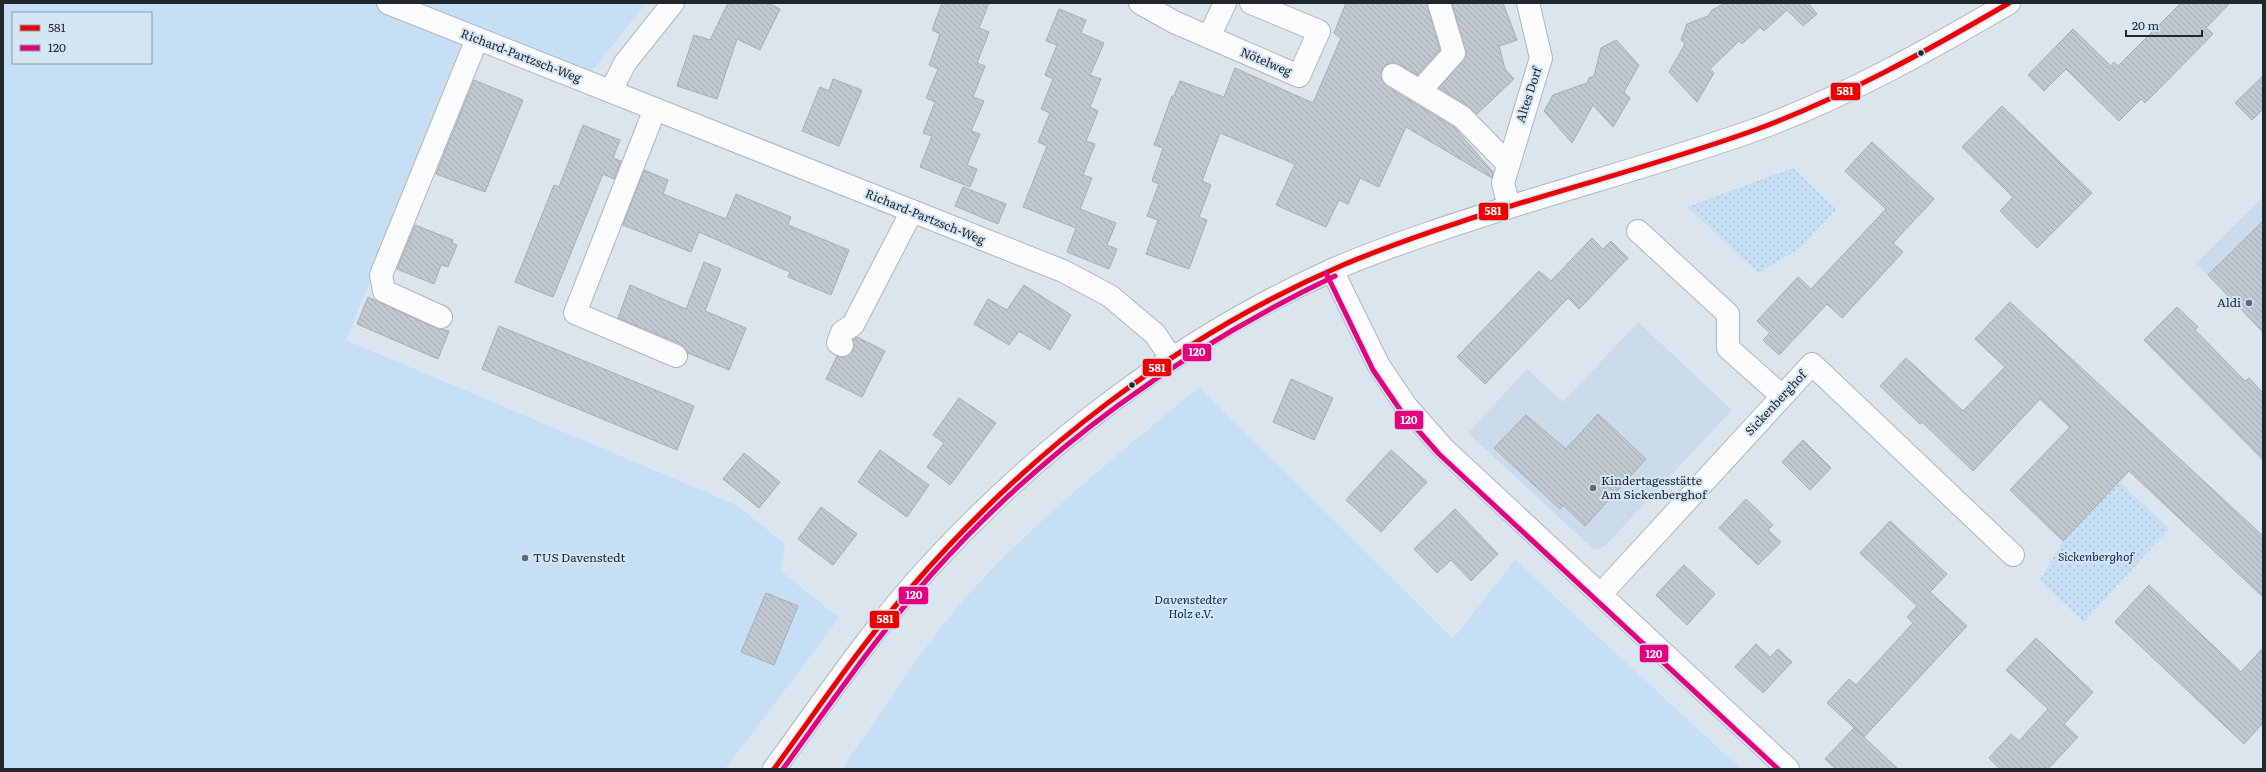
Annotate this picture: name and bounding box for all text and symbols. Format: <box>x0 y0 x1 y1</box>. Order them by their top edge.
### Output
legend <box>12 12 152 64</box>
scale bar <box>2126 12 2202 38</box>
text: 20 m <box>2132 16 2159 34</box>
text: 581 <box>48 18 66 36</box>
street label: Richard-Partzsch-Weg <box>458 24 585 87</box>
text: 120 <box>48 38 66 56</box>
street label: Nötelweg <box>1238 42 1295 80</box>
unlabelled marker <box>1916 48 1926 58</box>
street label: Altes Dorf <box>1511 63 1546 125</box>
line badge: 581 <box>1830 82 1861 101</box>
text: 581 <box>1836 82 1854 98</box>
street label: Richard-Partzsch-Weg <box>863 184 988 248</box>
line badge: 581 <box>1478 202 1509 221</box>
text: 581 <box>1484 202 1502 218</box>
place label: Aldi <box>2217 293 2241 311</box>
marker: Aldi <box>2244 298 2254 308</box>
line badge: 120 <box>1182 343 1212 362</box>
text: 120 <box>1188 343 1206 359</box>
line badge: 581 <box>1142 358 1172 377</box>
text: 581 <box>1148 359 1166 375</box>
street label: Sickenberghof <box>1740 365 1811 439</box>
unlabelled marker <box>1127 380 1137 390</box>
line badge: 120 <box>1394 410 1424 430</box>
text: 120 <box>1400 411 1418 427</box>
place label: Kindertagesstätte Am Sickenberghof <box>1601 471 1708 503</box>
marker: Kindertagesstätte Am Sickenberghof <box>1588 483 1598 493</box>
park label: Sickenberghof <box>2058 547 2135 565</box>
place label: TUS Davenstedt <box>533 548 625 566</box>
marker: TUS Davenstedt <box>520 553 530 563</box>
line badge: 120 <box>898 586 929 605</box>
text: 120 <box>905 586 923 602</box>
park label: Davenstedter Holz e.V. <box>1154 590 1228 622</box>
line badge: 581 <box>869 610 900 629</box>
text: 581 <box>876 610 894 626</box>
line badge: 120 <box>1639 644 1669 663</box>
text: 120 <box>1645 645 1663 661</box>

